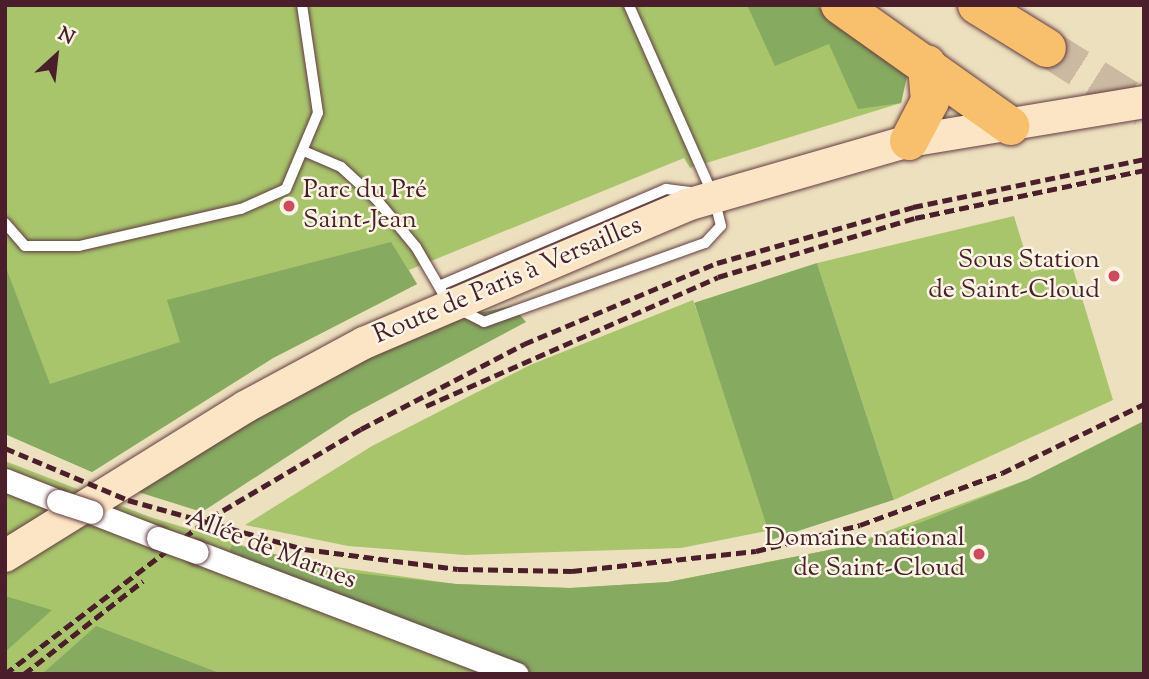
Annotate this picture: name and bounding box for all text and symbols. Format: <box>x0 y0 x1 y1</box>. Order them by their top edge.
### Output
north arrow <box>21 21 91 91</box>
text: N <box>53 21 79 52</box>
place label: Parc du Pré Saint-Jean <box>303 175 427 236</box>
marker: Parc du Pré Saint-Jean <box>281 198 297 214</box>
street label: Route de Paris à Versailles <box>369 210 647 352</box>
place label: Sous Station de Saint-Cloud <box>928 245 1100 306</box>
marker: Sous Station de Saint-Cloud <box>1106 268 1122 284</box>
street label: Allée de Marnes <box>181 503 361 597</box>
place label: Domaine national de Saint-Cloud <box>764 523 965 584</box>
marker: Domaine national de Saint-Cloud <box>971 546 987 562</box>

